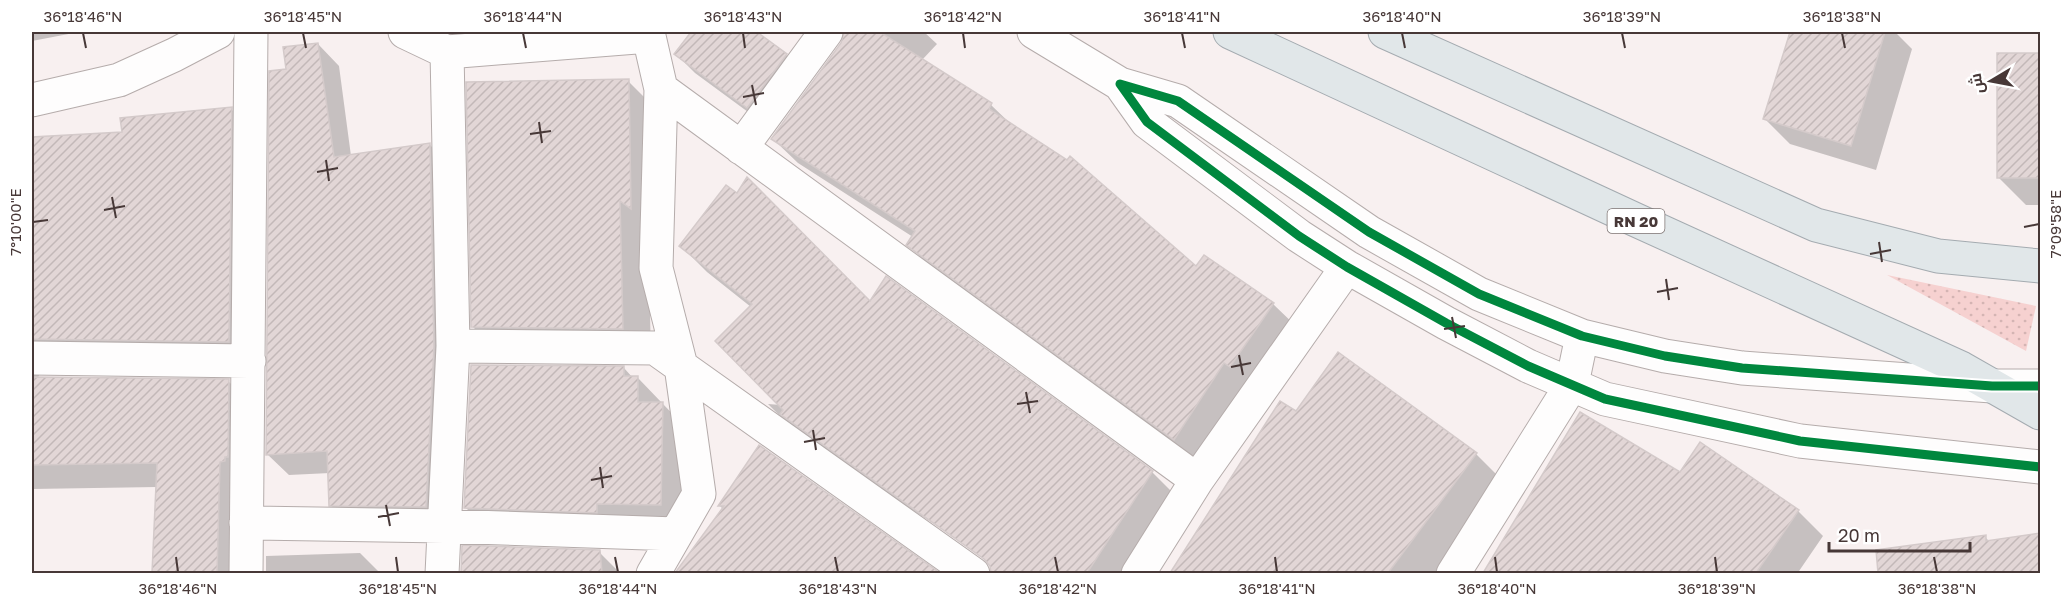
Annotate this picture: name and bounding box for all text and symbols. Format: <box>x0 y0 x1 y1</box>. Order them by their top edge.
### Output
text: 36°18'46"N <box>44 7 122 25</box>
text: 36°18'45"N <box>264 7 342 25</box>
text: 36°18'44"N <box>484 7 562 25</box>
text: 36°18'43"N <box>704 7 782 25</box>
text: 36°18'42"N <box>924 7 1002 25</box>
text: 36°18'41"N <box>1143 7 1221 25</box>
text: 36°18'40"N <box>1362 7 1442 25</box>
text: 36°18'39"N <box>1583 7 1661 25</box>
text: 36°18'38"N <box>1803 7 1881 25</box>
north arrow <box>1961 51 2021 111</box>
text: ش <box>1965 72 1988 95</box>
text: 7°10'00"E <box>6 188 24 256</box>
text: 7°09'58"E <box>2046 190 2064 258</box>
road number: RN 20 <box>1608 209 1664 233</box>
scale bar <box>1829 515 1970 553</box>
text: 20 m <box>1838 524 1880 546</box>
text: 36°18'46"N <box>139 579 217 597</box>
text: 36°18'45"N <box>359 579 437 597</box>
text: 36°18'44"N <box>579 579 657 597</box>
text: 36°18'43"N <box>799 579 877 597</box>
text: 36°18'42"N <box>1019 579 1097 597</box>
text: 36°18'41"N <box>1238 579 1316 597</box>
text: 36°18'40"N <box>1457 579 1537 597</box>
text: 36°18'39"N <box>1678 579 1756 597</box>
text: 36°18'38"N <box>1898 579 1976 597</box>

